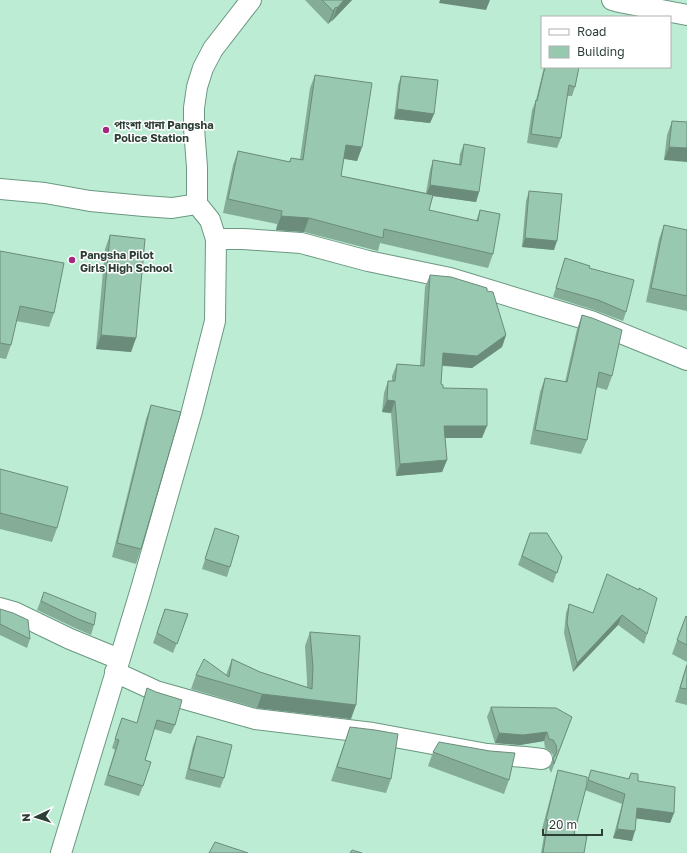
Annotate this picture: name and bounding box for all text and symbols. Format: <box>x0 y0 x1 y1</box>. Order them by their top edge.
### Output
legend <box>541 16 671 68</box>
text: Road <box>577 24 606 39</box>
text: Building <box>577 44 625 59</box>
place label: পাংশা থানা Pangsha Police Station <box>114 118 214 144</box>
marker: পাংশা থানা Pangsha Police Station <box>101 125 111 135</box>
place label: Pangsha Pilot Girls High School <box>80 248 173 274</box>
marker: Pangsha Pilot Girls High School <box>67 255 77 265</box>
north arrow <box>16 797 56 837</box>
scale bar <box>543 811 602 837</box>
text: N <box>19 813 32 822</box>
text: 20 m <box>549 817 577 832</box>

